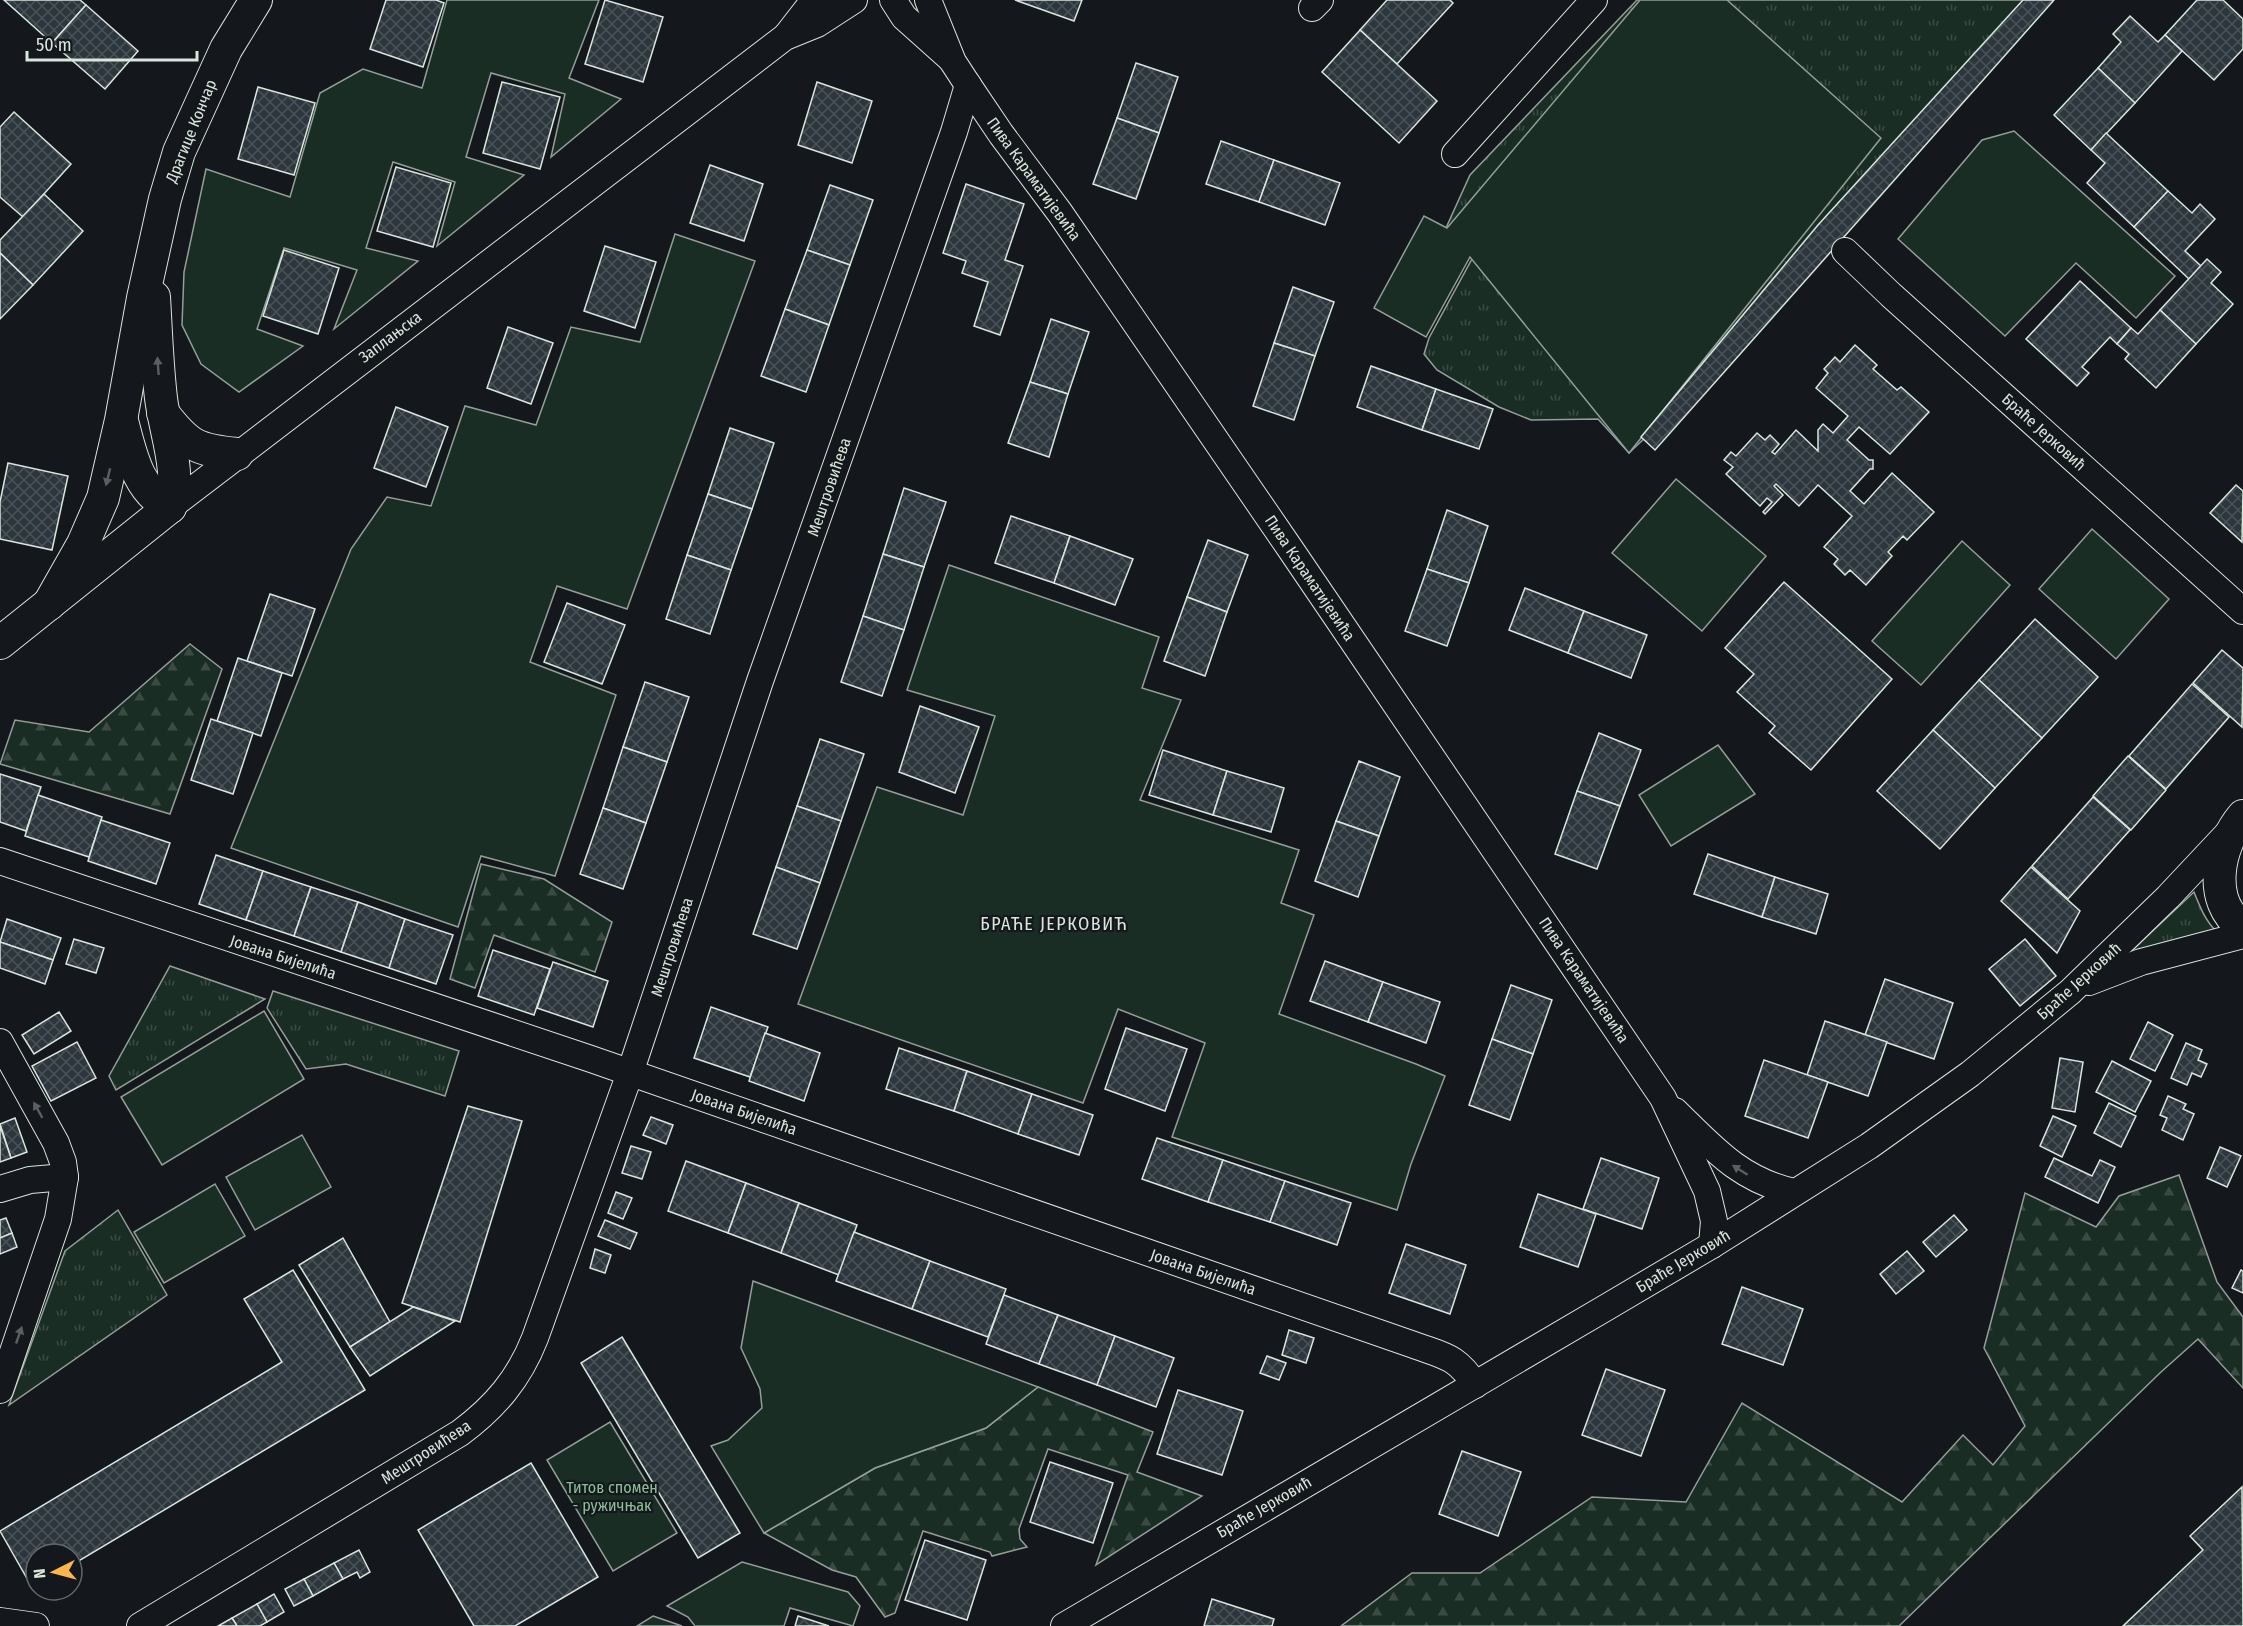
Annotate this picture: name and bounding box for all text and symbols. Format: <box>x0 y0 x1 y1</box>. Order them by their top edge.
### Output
scale bar <box>27 24 196 62</box>
text: 50 m <box>36 34 72 56</box>
street label: Драгице Кончар <box>161 77 220 186</box>
street label: Пива Караматијевића <box>983 114 1085 244</box>
street label: Заплањска <box>355 307 425 367</box>
one-way arrow <box>154 357 163 376</box>
street label: Браће Јерковић <box>1998 389 2090 475</box>
street label: Мештровићева <box>803 435 855 539</box>
one-way arrow <box>102 468 112 487</box>
street label: Пива Караматијевића <box>1261 512 1359 645</box>
street label: Мештровићева <box>647 895 697 999</box>
district label: БРАЋЕ ЈЕРКОВИЋ <box>980 913 1128 935</box>
street label: Пива Караматијевића <box>1535 914 1633 1047</box>
street label: Јована Бијелића <box>227 931 339 983</box>
street label: Браће Јерковић <box>2033 938 2125 1024</box>
street label: Јована Бијелића <box>689 1085 800 1139</box>
one-way arrow <box>33 1101 43 1118</box>
one-way arrow <box>1732 1164 1749 1175</box>
street label: Браће Јерковић <box>1632 1225 1734 1297</box>
street label: Јована Бијелића <box>1148 1245 1259 1299</box>
one-way arrow <box>14 1326 24 1344</box>
street label: Мештровићева <box>378 1416 474 1488</box>
street label: Браће Јерковић <box>1213 1472 1315 1542</box>
park label: Титов спомен - ружичњак <box>566 1478 658 1515</box>
north arrow <box>24 1542 84 1602</box>
text: N <box>30 1568 50 1579</box>

